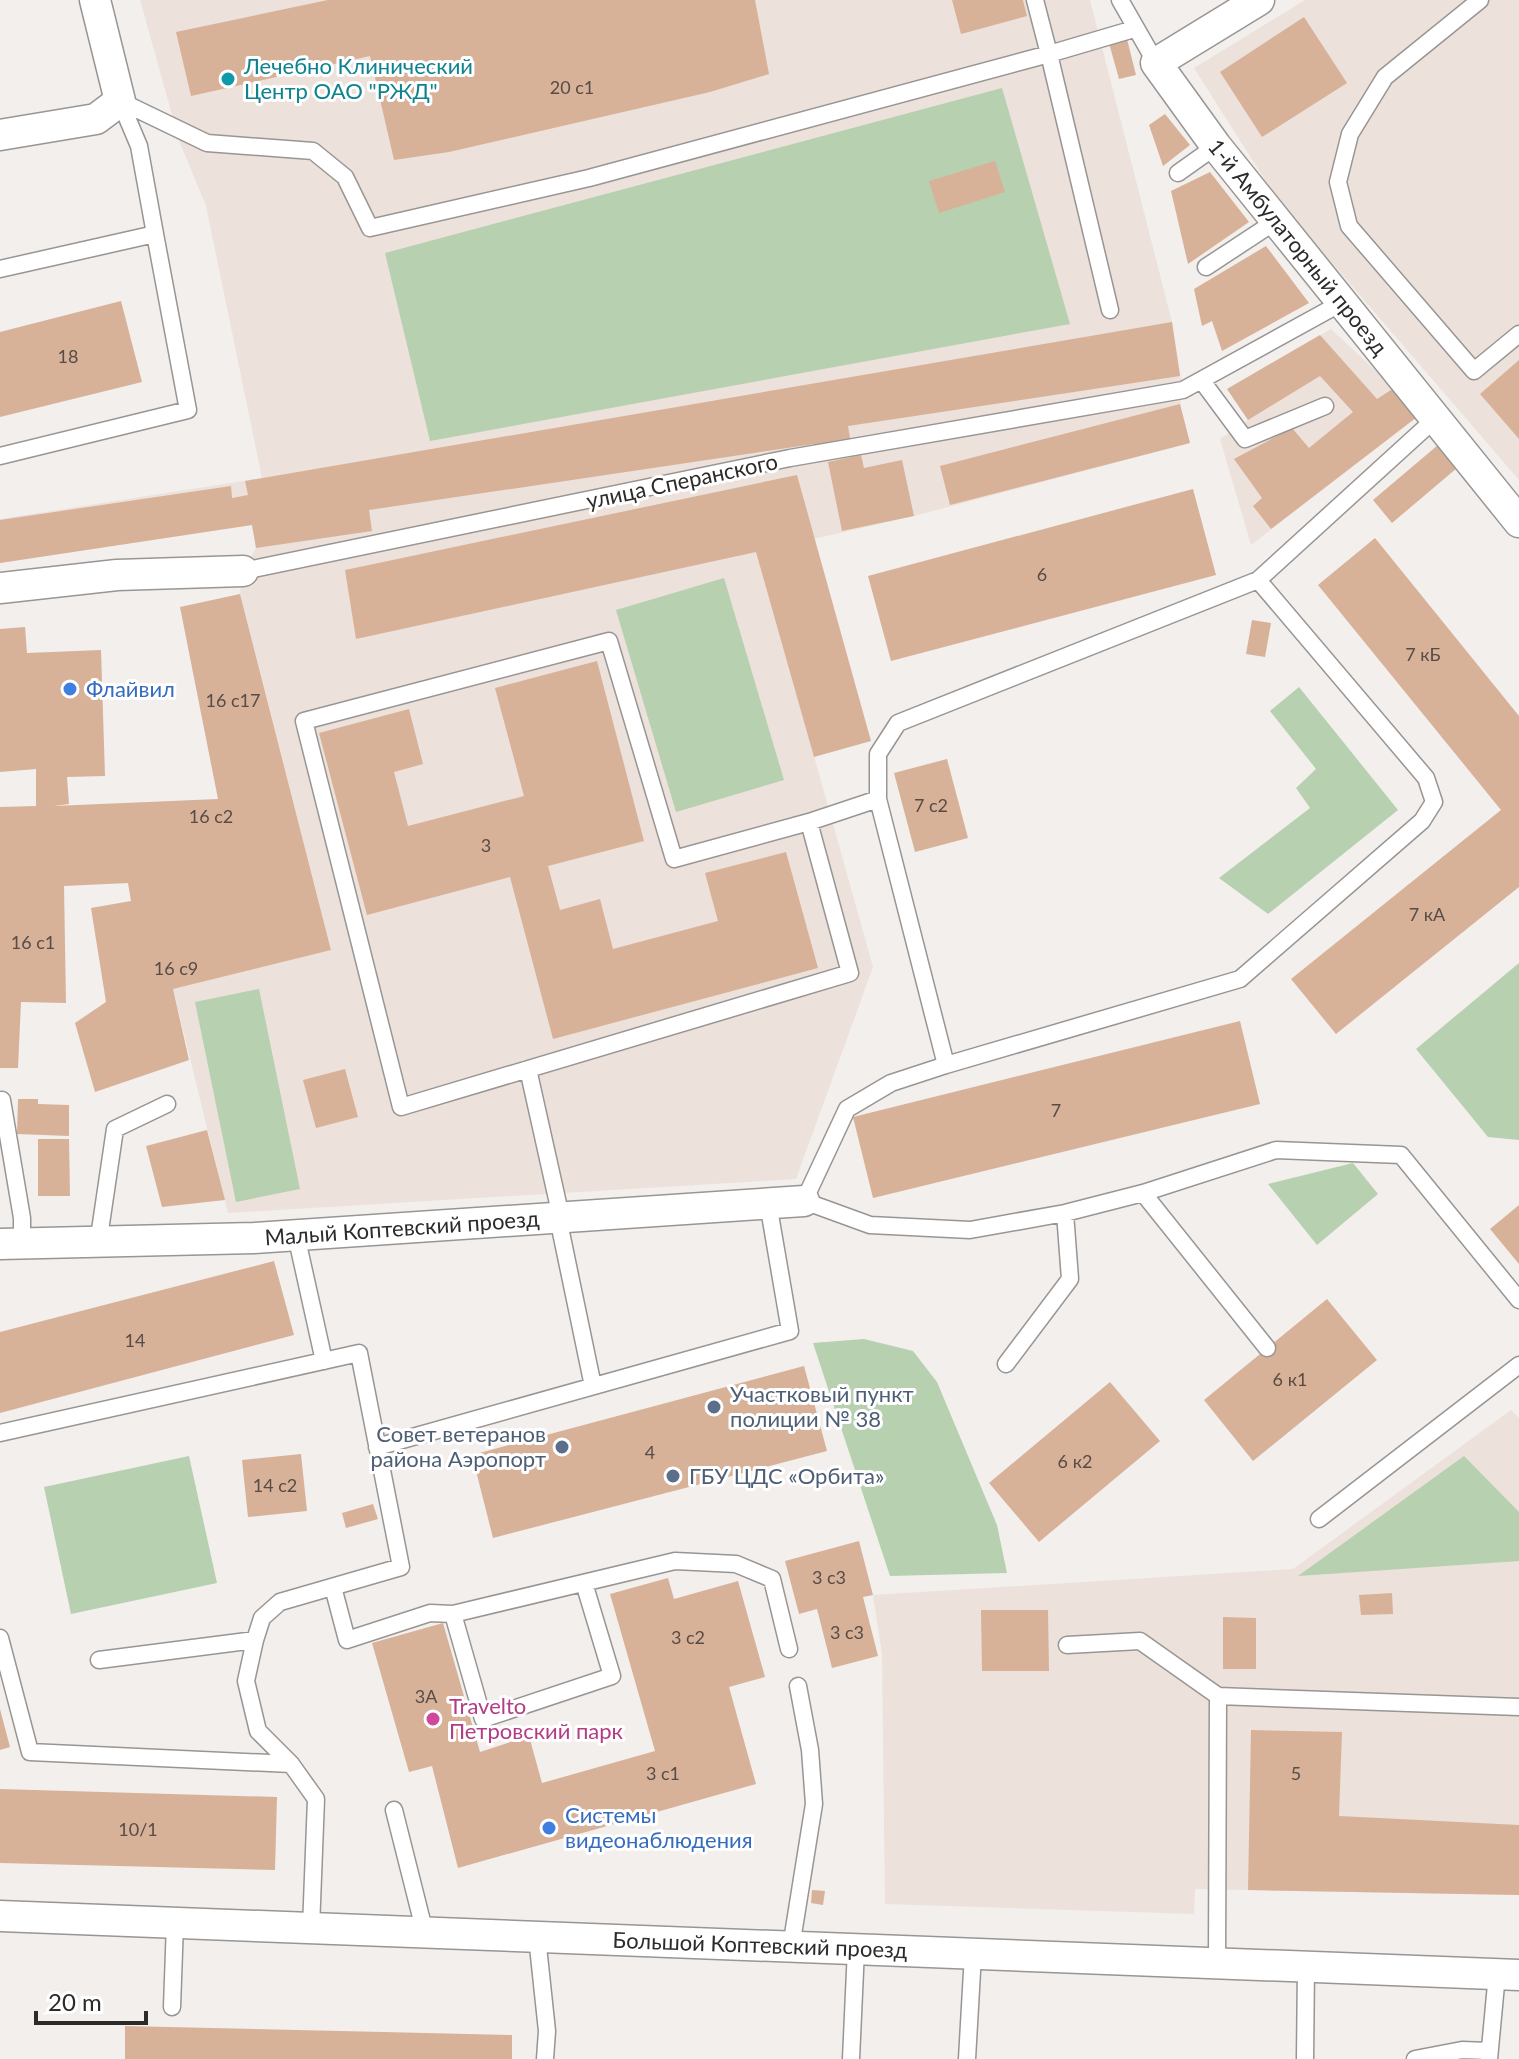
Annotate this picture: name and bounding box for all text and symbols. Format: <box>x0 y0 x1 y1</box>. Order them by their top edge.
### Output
place label: Лечебно Клинический Центр ОАО "РЖД" <box>243 52 473 104</box>
marker: Лечебно Клинический Центр ОАО "РЖД" <box>219 70 237 88</box>
house number: 20 с1 <box>550 76 594 98</box>
street label: 1-й Амбулаторный проезд <box>1203 133 1394 360</box>
house number: 18 <box>58 345 78 367</box>
street label: улица Сперанского <box>584 447 780 514</box>
house number: 6 <box>1037 563 1047 585</box>
house number: 7 кБ <box>1405 643 1441 665</box>
place label: Флайвил <box>86 675 175 702</box>
marker: Флайвил <box>61 680 79 698</box>
house number: 16 с17 <box>206 689 260 711</box>
house number: 7 с2 <box>914 794 948 816</box>
house number: 16 с2 <box>189 805 233 827</box>
house number: 3 <box>481 834 491 856</box>
house number: 7 кА <box>1409 903 1446 925</box>
house number: 16 с1 <box>11 931 55 953</box>
house number: 16 с9 <box>154 957 198 979</box>
house number: 7 <box>1051 1099 1061 1121</box>
street label: Малый Коптевский проезд <box>264 1204 541 1251</box>
house number: 14 <box>125 1329 145 1351</box>
house number: 6 к1 <box>1273 1368 1307 1390</box>
place label: Участковый пункт полиции № 38 <box>730 1380 914 1432</box>
marker: Участковый пункт полиции № 38 <box>705 1398 723 1416</box>
place label: Совет ветеранов района Аэропорт <box>370 1420 546 1472</box>
marker: Совет ветеранов района Аэропорт <box>553 1438 571 1456</box>
house number: 4 <box>645 1441 655 1463</box>
house number: 6 к2 <box>1058 1450 1092 1472</box>
place label: ГБУ ЦДС «Орбита» <box>689 1462 884 1489</box>
marker: ГБУ ЦДС «Орбита» <box>664 1467 682 1485</box>
house number: 14 с2 <box>253 1474 297 1496</box>
house number: 3 с3 <box>812 1566 846 1588</box>
house number: 3 с3 <box>830 1621 864 1643</box>
house number: 3 с2 <box>671 1626 705 1648</box>
house number: 3А <box>415 1685 438 1707</box>
place label: Travelto Петровский парк <box>449 1692 624 1744</box>
marker: Travelto Петровский парк <box>424 1710 442 1728</box>
house number: 3 с1 <box>646 1762 680 1784</box>
house number: 5 <box>1291 1762 1301 1784</box>
place label: Системы видеонаблюдения <box>565 1801 753 1853</box>
house number: 10/1 <box>118 1818 158 1840</box>
marker: Системы видеонаблюдения <box>540 1819 558 1837</box>
street label: Большой Коптевский проезд <box>612 1926 908 1963</box>
scale bar <box>36 1975 146 2025</box>
text: 20 m <box>48 1987 102 2016</box>

